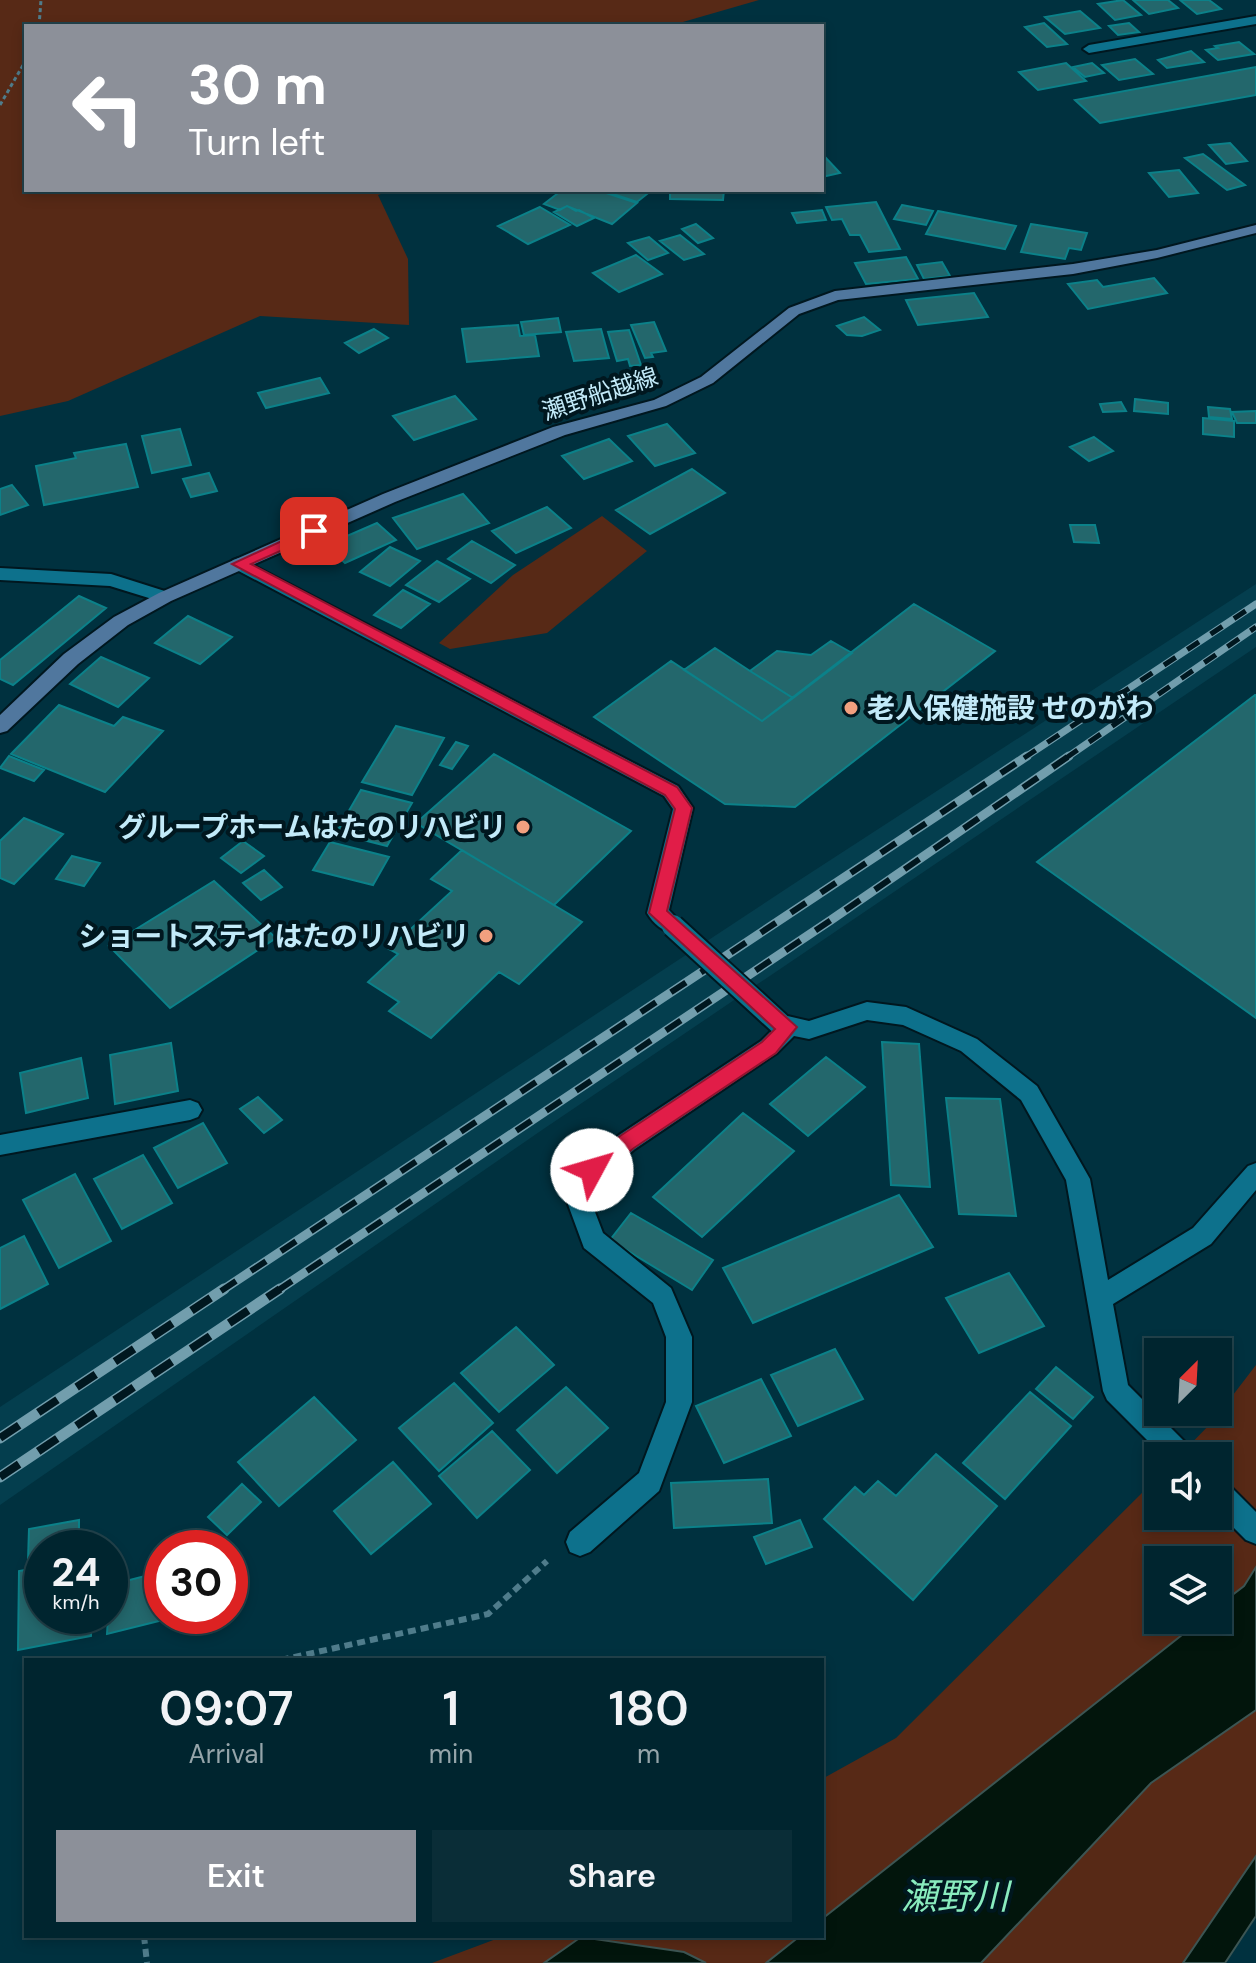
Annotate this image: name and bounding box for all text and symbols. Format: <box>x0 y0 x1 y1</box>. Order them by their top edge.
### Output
text: 30 m <box>188 48 327 121</box>
icon: left <box>56 56 160 160</box>
text: Turn left <box>188 119 325 166</box>
street label: 瀬野船越線 <box>538 360 662 427</box>
pin <box>280 497 348 565</box>
icon: arrive <box>292 509 336 553</box>
place label: 老人保健施設 せのがわ <box>867 690 1154 727</box>
marker: 老人保健施設 せのがわ <box>842 699 860 717</box>
place label: グループホームはたのリハビリ <box>118 809 507 846</box>
marker: グループホームはたのリハビリ <box>514 818 532 836</box>
place label: ショートステイはたのリハビリ <box>79 918 470 955</box>
marker: ショートステイはたのリハビリ <box>477 927 495 945</box>
position arrow <box>550 1128 634 1212</box>
north arrow <box>1144 1338 1232 1426</box>
map controls <box>1144 1338 1232 1634</box>
button: sound <box>1144 1442 1232 1530</box>
speed limit sign: 30 <box>144 1530 248 1634</box>
text: 24 <box>52 1546 100 1598</box>
button: layers <box>1144 1546 1232 1634</box>
text: km/h <box>52 1589 100 1615</box>
text: 09:07 <box>159 1677 294 1740</box>
text: 1 <box>443 1677 459 1740</box>
text: 180 <box>608 1677 689 1740</box>
text: Arrival <box>189 1737 264 1771</box>
text: min <box>429 1737 473 1771</box>
text: m <box>637 1737 660 1771</box>
button: Exit <box>56 1830 416 1922</box>
button: Share <box>432 1830 792 1922</box>
water label: 瀬野川 <box>901 1873 1013 1920</box>

